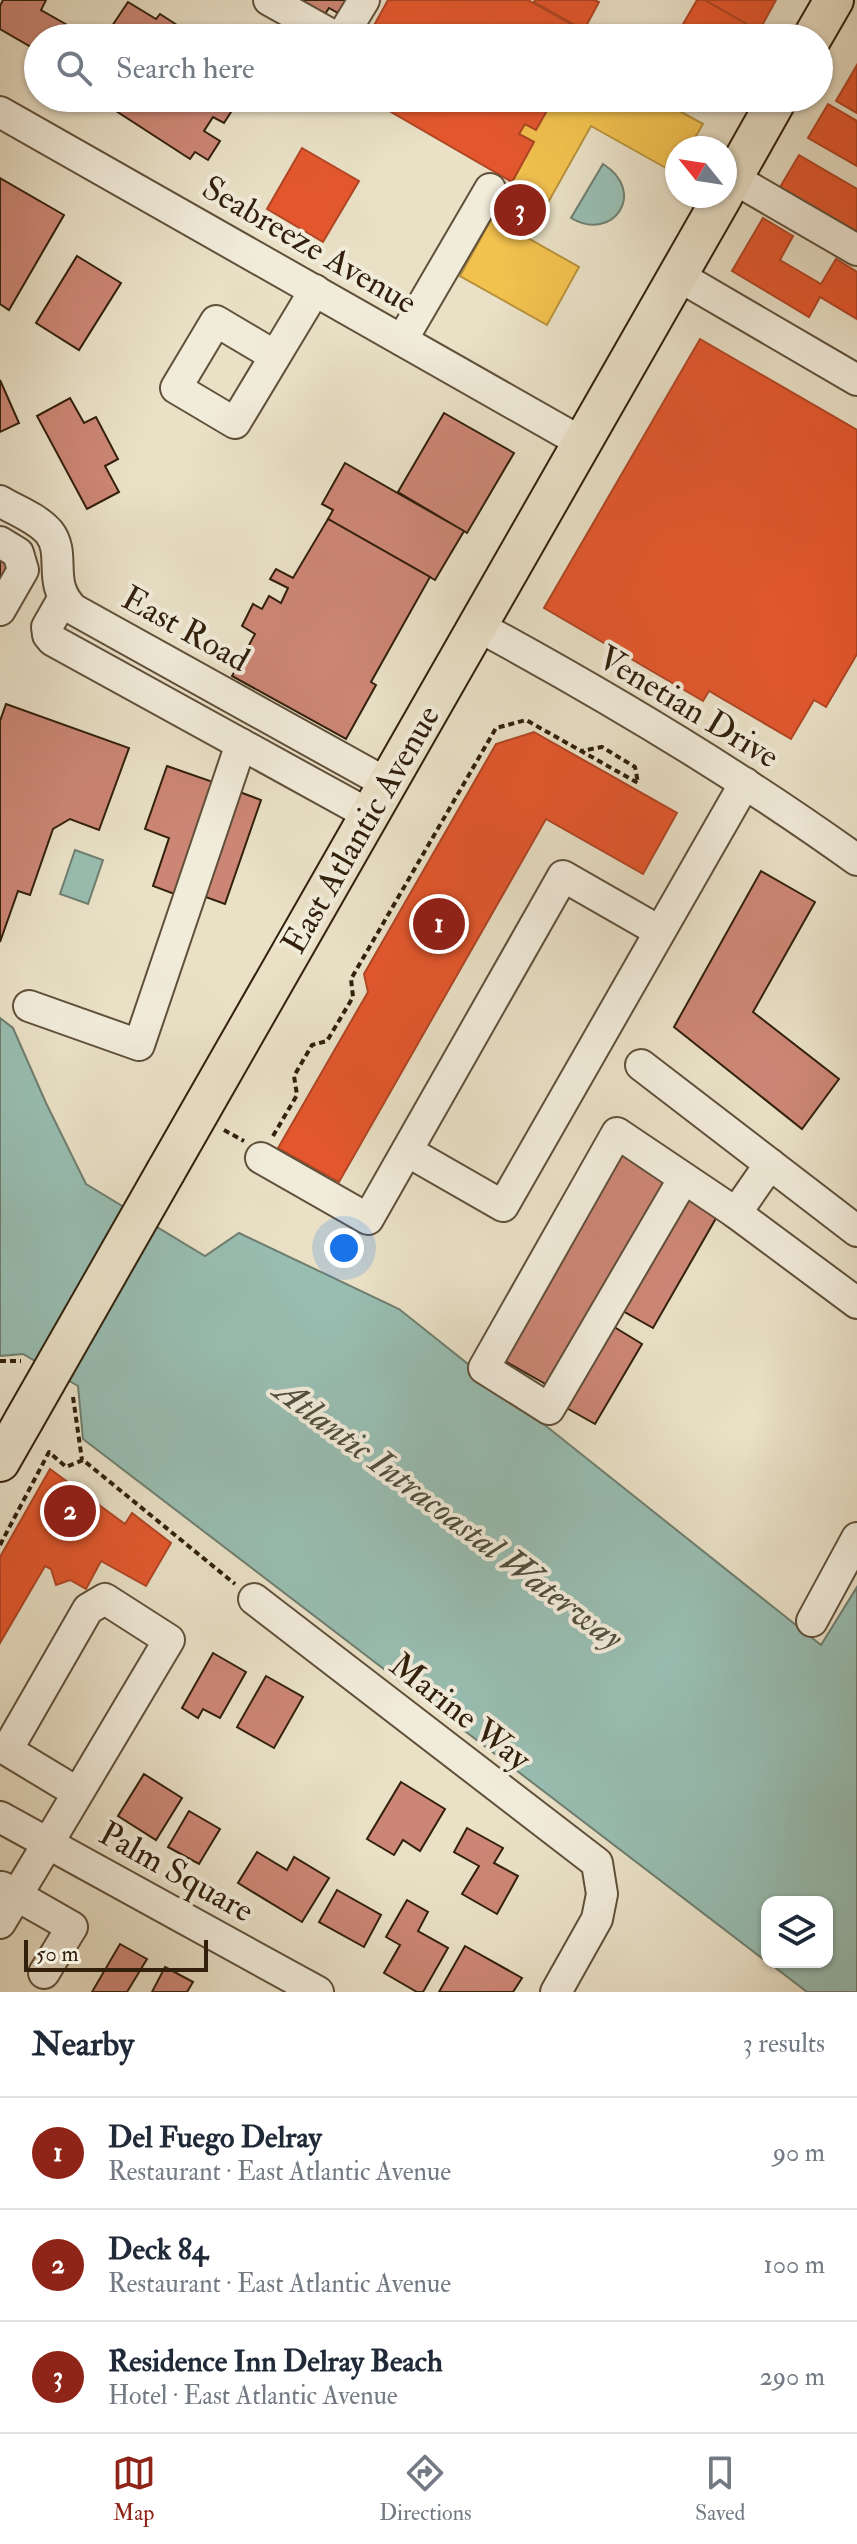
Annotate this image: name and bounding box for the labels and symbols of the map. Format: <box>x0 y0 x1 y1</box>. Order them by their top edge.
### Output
north arrow <box>665 136 737 208</box>
street label: Seabreeze Avenue <box>194 166 424 324</box>
pin: 3 <box>494 180 546 240</box>
street label: East Road <box>114 577 257 682</box>
street label: Venetian Drive <box>590 636 787 778</box>
street label: East Atlantic Avenue <box>273 698 450 962</box>
pin: 1 <box>413 894 465 954</box>
your location <box>324 1228 364 1268</box>
water label: Atlantic Intracoastal Waterway <box>262 1366 633 1661</box>
pin: 2 <box>44 1481 96 1541</box>
street label: Marine Way <box>381 1644 540 1781</box>
street label: Palm Square <box>91 1812 261 1932</box>
scale bar <box>24 1936 208 1972</box>

